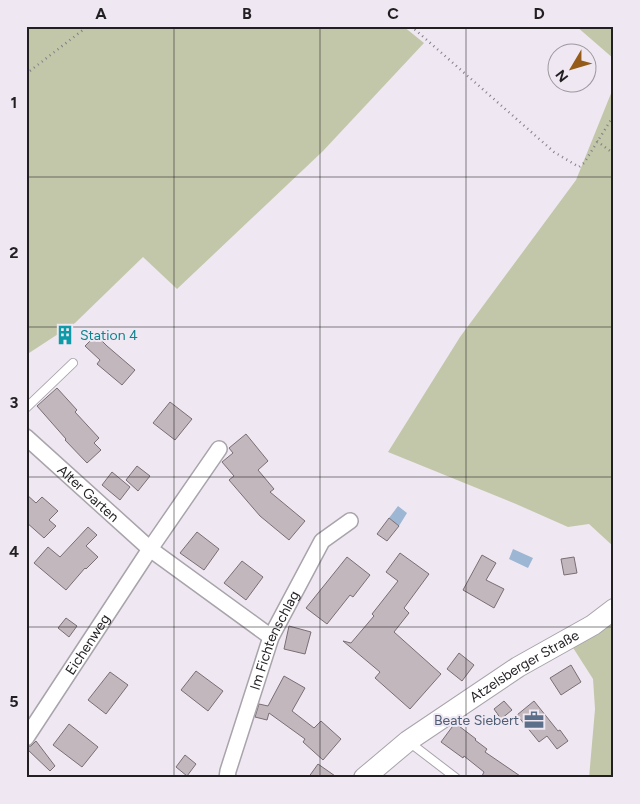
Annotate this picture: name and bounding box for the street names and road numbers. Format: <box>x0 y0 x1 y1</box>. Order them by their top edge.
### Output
street label: Alter Garten <box>54 461 123 526</box>
street label: Im Fichtenschlag <box>246 588 303 692</box>
street label: Eichenweg <box>61 611 113 678</box>
street label: Atzelsberger Straße <box>466 626 582 706</box>

